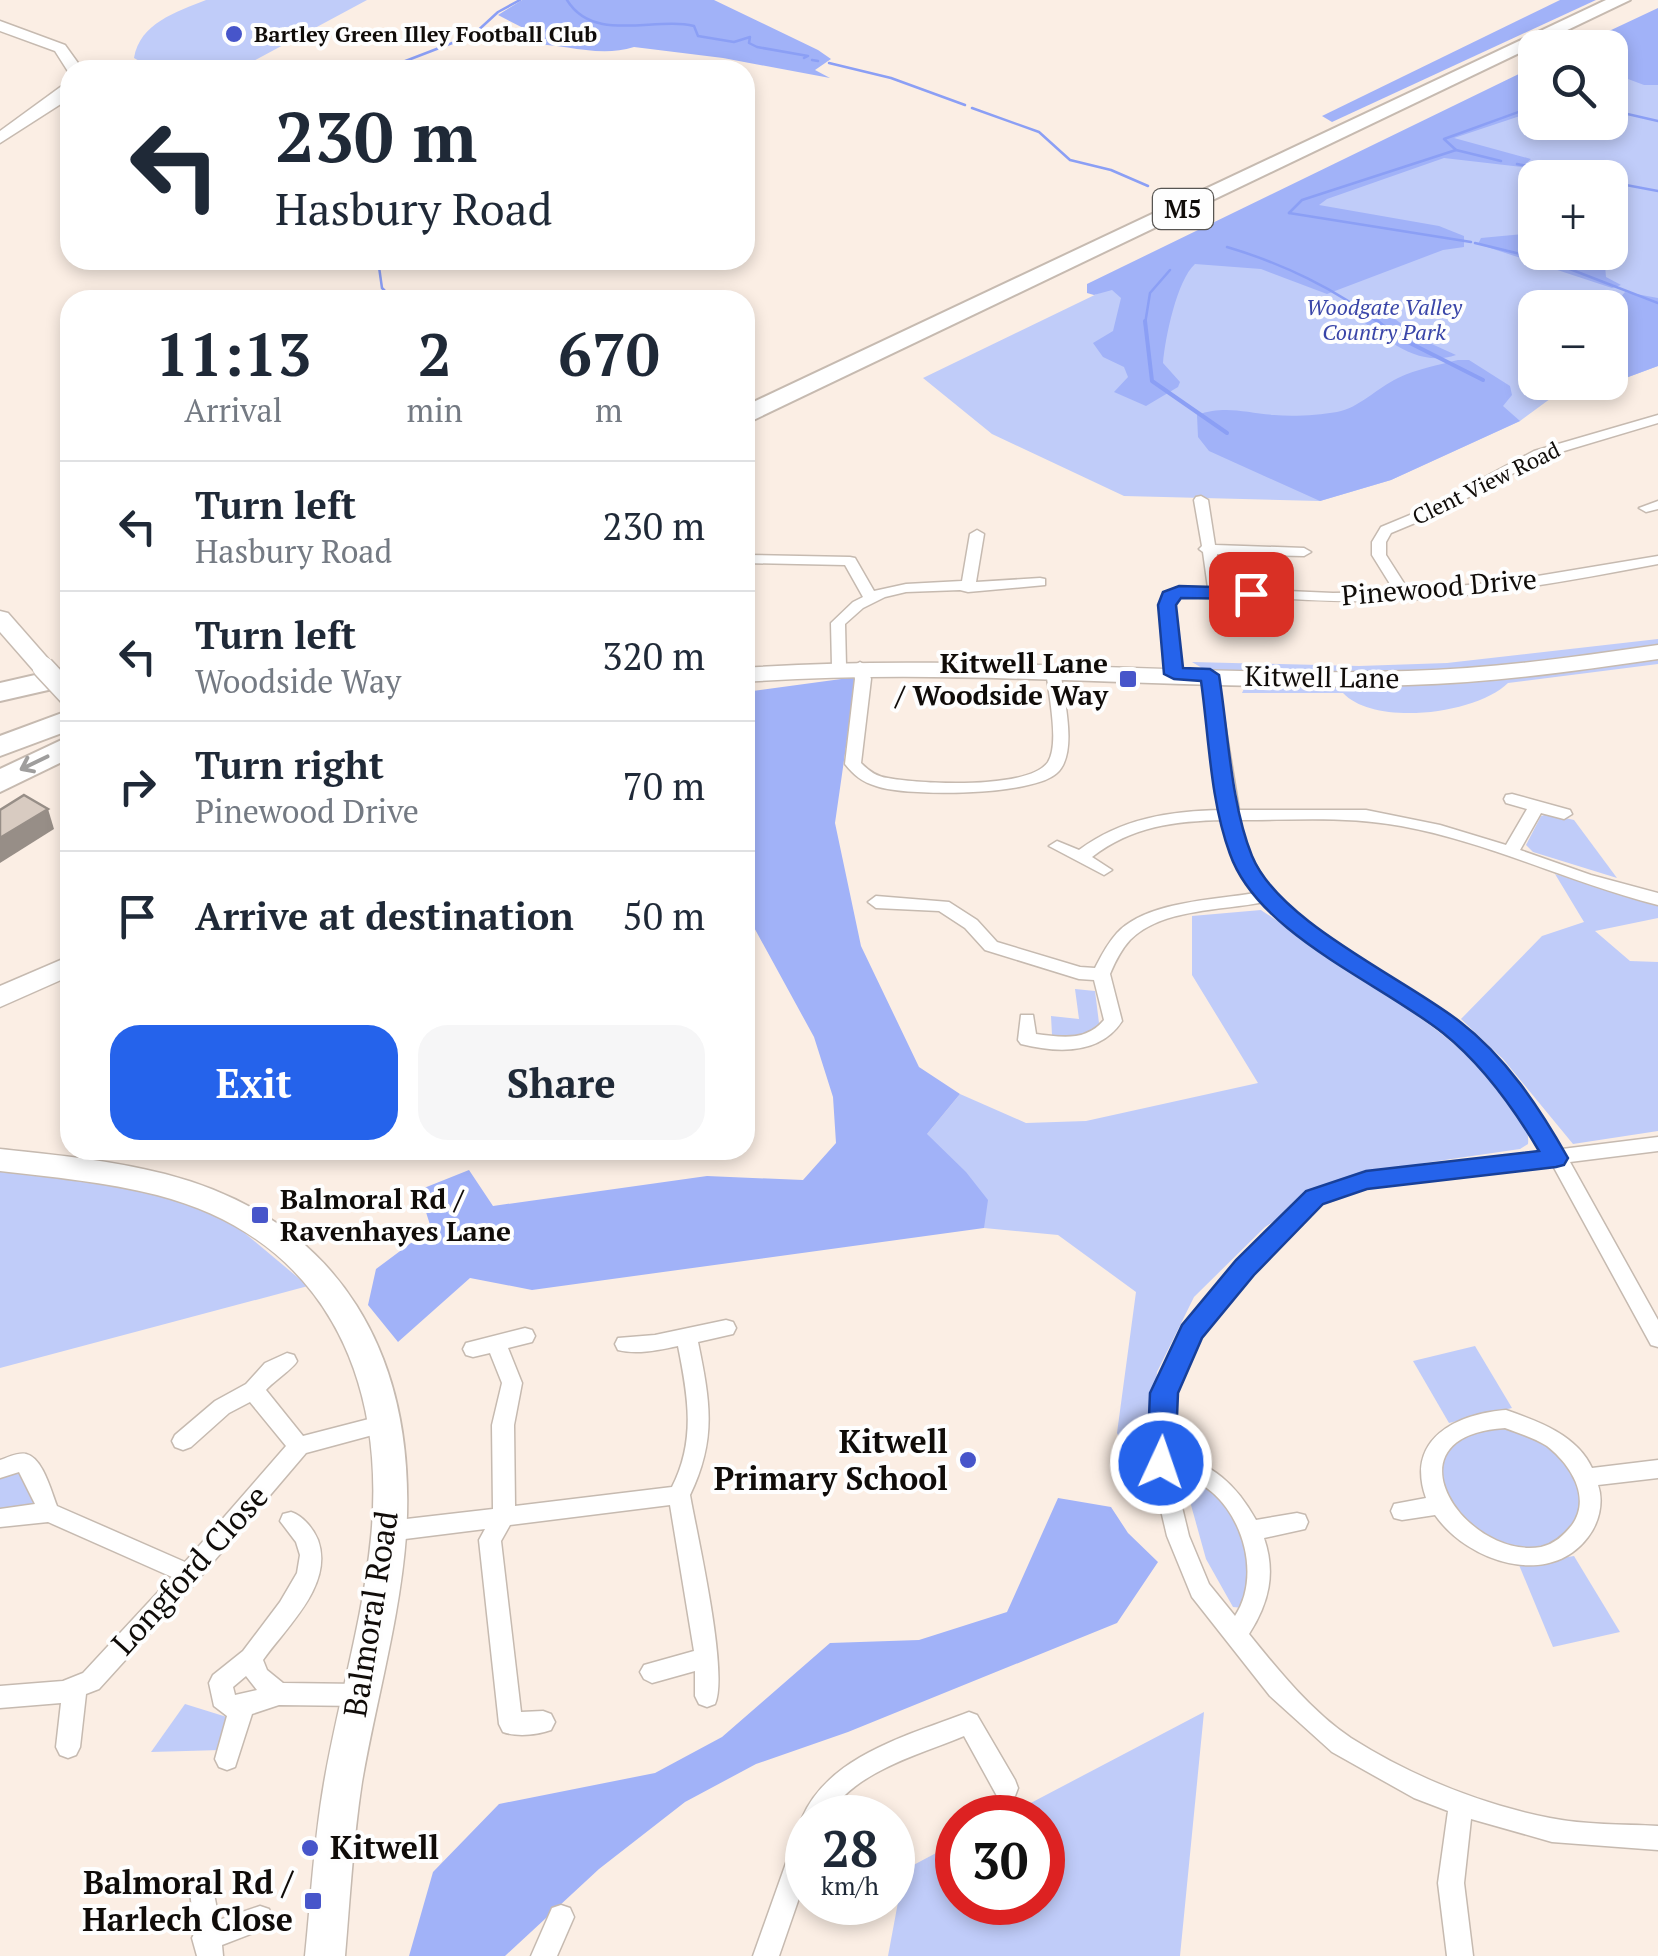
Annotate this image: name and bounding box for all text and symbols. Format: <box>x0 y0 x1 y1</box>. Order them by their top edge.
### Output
place label: Bartley Green Illey Football Club <box>254 19 597 48</box>
marker: Bartley Green Illey Football Club <box>223 23 245 45</box>
map controls <box>1518 30 1628 400</box>
button: search <box>1518 30 1628 140</box>
text: 230 m <box>275 89 477 182</box>
icon: left <box>110 100 240 230</box>
button: + <box>1518 160 1628 270</box>
text: Hasbury Road <box>275 178 552 238</box>
road number: M5 <box>1153 189 1213 229</box>
button: − <box>1518 290 1628 400</box>
park label: Woodgate Valley Country Park <box>1306 292 1463 346</box>
text: 11:13 <box>155 314 311 393</box>
text: 2 <box>418 314 452 393</box>
text: 670 <box>558 314 660 393</box>
text: Arrival <box>184 389 282 431</box>
text: min <box>407 389 463 431</box>
text: m <box>595 389 623 431</box>
street label: Clent View Road <box>1407 434 1564 531</box>
text: Turn left <box>195 480 356 530</box>
icon: left <box>110 499 165 554</box>
text: 230 m <box>602 501 705 551</box>
text: Hasbury Road <box>195 530 392 572</box>
pin <box>1209 552 1294 637</box>
street label: Pinewood Drive <box>1340 560 1538 613</box>
icon: arrive <box>1224 567 1279 622</box>
text: Turn left <box>195 610 356 660</box>
icon: left <box>110 629 165 684</box>
text: 320 m <box>602 631 705 681</box>
place label: Kitwell Lane / Woodside Way <box>893 644 1109 713</box>
street label: Kitwell Lane <box>1244 657 1400 696</box>
text: Woodside Way <box>195 660 401 702</box>
marker: Kitwell Lane / Woodside Way <box>1117 668 1139 690</box>
text: Turn right <box>195 740 384 790</box>
one-way arrow <box>20 754 50 773</box>
icon: right <box>110 759 165 814</box>
text: 70 m <box>622 761 705 811</box>
text: Pinewood Drive <box>195 790 419 832</box>
icon: arrive <box>110 889 165 944</box>
text: Arrive at destination <box>195 891 574 941</box>
text: 50 m <box>622 891 705 941</box>
button: Exit <box>110 1025 398 1140</box>
button: Share <box>418 1025 705 1140</box>
place label: Balmoral Rd / Ravenhayes Lane <box>280 1180 511 1249</box>
marker: Balmoral Rd / Ravenhayes Lane <box>249 1204 271 1226</box>
position arrow <box>1109 1411 1213 1515</box>
place label: Kitwell Primary School <box>714 1420 948 1499</box>
marker: Kitwell Primary School <box>957 1449 979 1471</box>
street label: Longford Close <box>102 1475 277 1663</box>
street label: Balmoral Road <box>333 1508 407 1720</box>
speed limit sign: 30 <box>935 1795 1065 1925</box>
text: 28 <box>822 1815 878 1881</box>
place label: Kitwell <box>330 1826 439 1868</box>
marker: Kitwell <box>299 1837 321 1859</box>
place label: Balmoral Rd / Harlech Close <box>82 1861 295 1940</box>
text: km/h <box>821 1869 879 1902</box>
marker: Balmoral Rd / Harlech Close <box>302 1890 324 1912</box>

